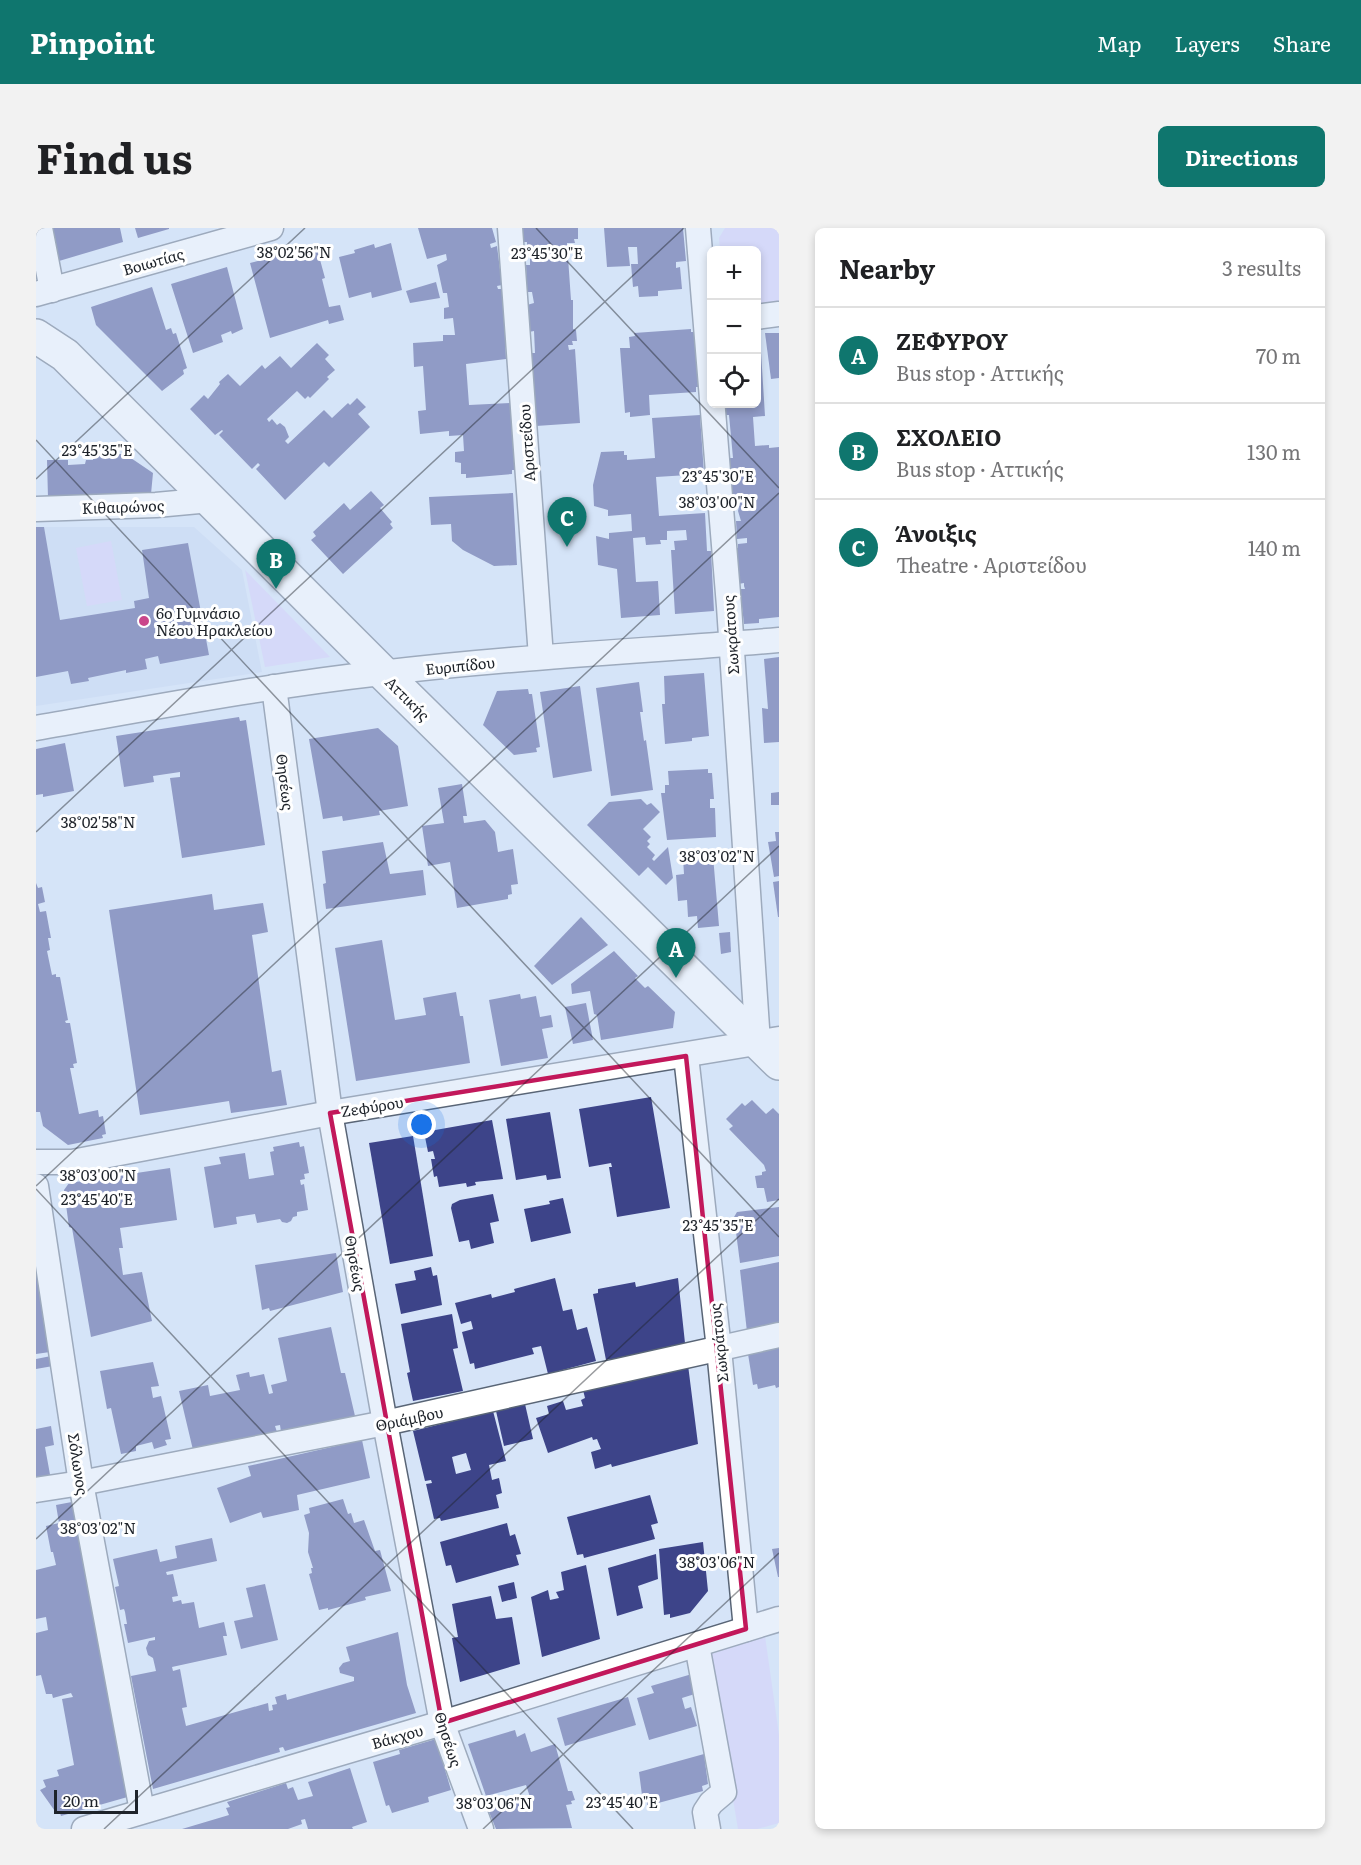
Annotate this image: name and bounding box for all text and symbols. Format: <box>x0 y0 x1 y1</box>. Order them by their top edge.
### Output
text: Pinpoint <box>30 21 155 63</box>
text: Map <box>1097 27 1142 58</box>
text: Layers <box>1175 27 1240 58</box>
text: Share <box>1273 27 1331 58</box>
text: Find us <box>36 125 193 187</box>
button: Directions <box>1158 126 1325 187</box>
text: 38°02'56"N <box>257 240 331 263</box>
street label: Βοιωτίας <box>120 241 187 281</box>
text: 23°45'30"E <box>511 241 583 264</box>
map controls <box>707 246 761 408</box>
button: + <box>707 246 761 300</box>
text: Nearby <box>839 248 935 287</box>
text: 3 results <box>1222 252 1301 282</box>
button: − <box>707 300 761 354</box>
text: ΖΕΦΥΡΟΥ <box>896 324 1008 357</box>
text: A <box>851 340 866 370</box>
text: 70 m <box>1256 340 1301 370</box>
button: locate <box>707 354 761 408</box>
text: Bus stop · Αττικής <box>896 357 1064 387</box>
street label: Αριστείδου <box>512 403 540 483</box>
text: ΣΧΟΛΕΙΟ <box>896 420 1001 453</box>
text: B <box>852 436 865 466</box>
text: 130 m <box>1247 436 1301 466</box>
text: 23°45'35"E <box>61 438 133 461</box>
text: Bus stop · Αττικής <box>896 453 1064 483</box>
text: 23°45'30"E <box>682 464 754 487</box>
text: 38°03'00"N <box>678 490 756 513</box>
street label: Κιθαιρώνος <box>81 493 165 519</box>
pin: C <box>548 498 586 547</box>
text: Άνοιξις <box>896 516 977 549</box>
text: C <box>851 532 866 562</box>
text: 140 m <box>1248 532 1301 562</box>
pin: B <box>256 540 296 589</box>
text: Theatre · Αριστείδου <box>896 549 1087 579</box>
street label: Σωκράτους <box>716 594 744 676</box>
place label: 6ο Γυμνάσιο Νέου Ηρακλείου <box>156 601 273 641</box>
marker: 6ο Γυμνάσιο Νέου Ηρακλείου <box>137 614 151 628</box>
street label: Ευριπίδου <box>424 650 496 680</box>
street label: Αττικής <box>380 670 436 726</box>
street label: Θησέως <box>271 752 301 812</box>
text: 38°02'58"N <box>60 810 136 833</box>
text: 38°03'02"N <box>679 844 755 867</box>
pin: A <box>656 928 696 978</box>
street label: Ζεφύρου <box>339 1090 405 1122</box>
your location <box>407 1110 436 1139</box>
text: 38°03'00"N <box>59 1163 137 1186</box>
text: 23°45'40"E <box>61 1187 133 1210</box>
text: 23°45'35"E <box>682 1213 754 1236</box>
street label: Θησέως <box>340 1233 372 1293</box>
street label: Σωκράτους <box>702 1302 734 1384</box>
street label: Θριάμβου <box>373 1400 445 1436</box>
street label: Σόλωνος <box>63 1431 95 1497</box>
text: 38°03'02"N <box>60 1516 136 1539</box>
text: 38°03'06"N <box>679 1550 755 1573</box>
street label: Θησέως <box>429 1708 469 1770</box>
street label: Βάκχου <box>369 1718 426 1754</box>
scale bar <box>54 1787 138 1814</box>
text: 20 m <box>63 1788 99 1812</box>
text: 23°45'40"E <box>586 1790 658 1813</box>
text: 38°03'06"N <box>456 1791 532 1814</box>

